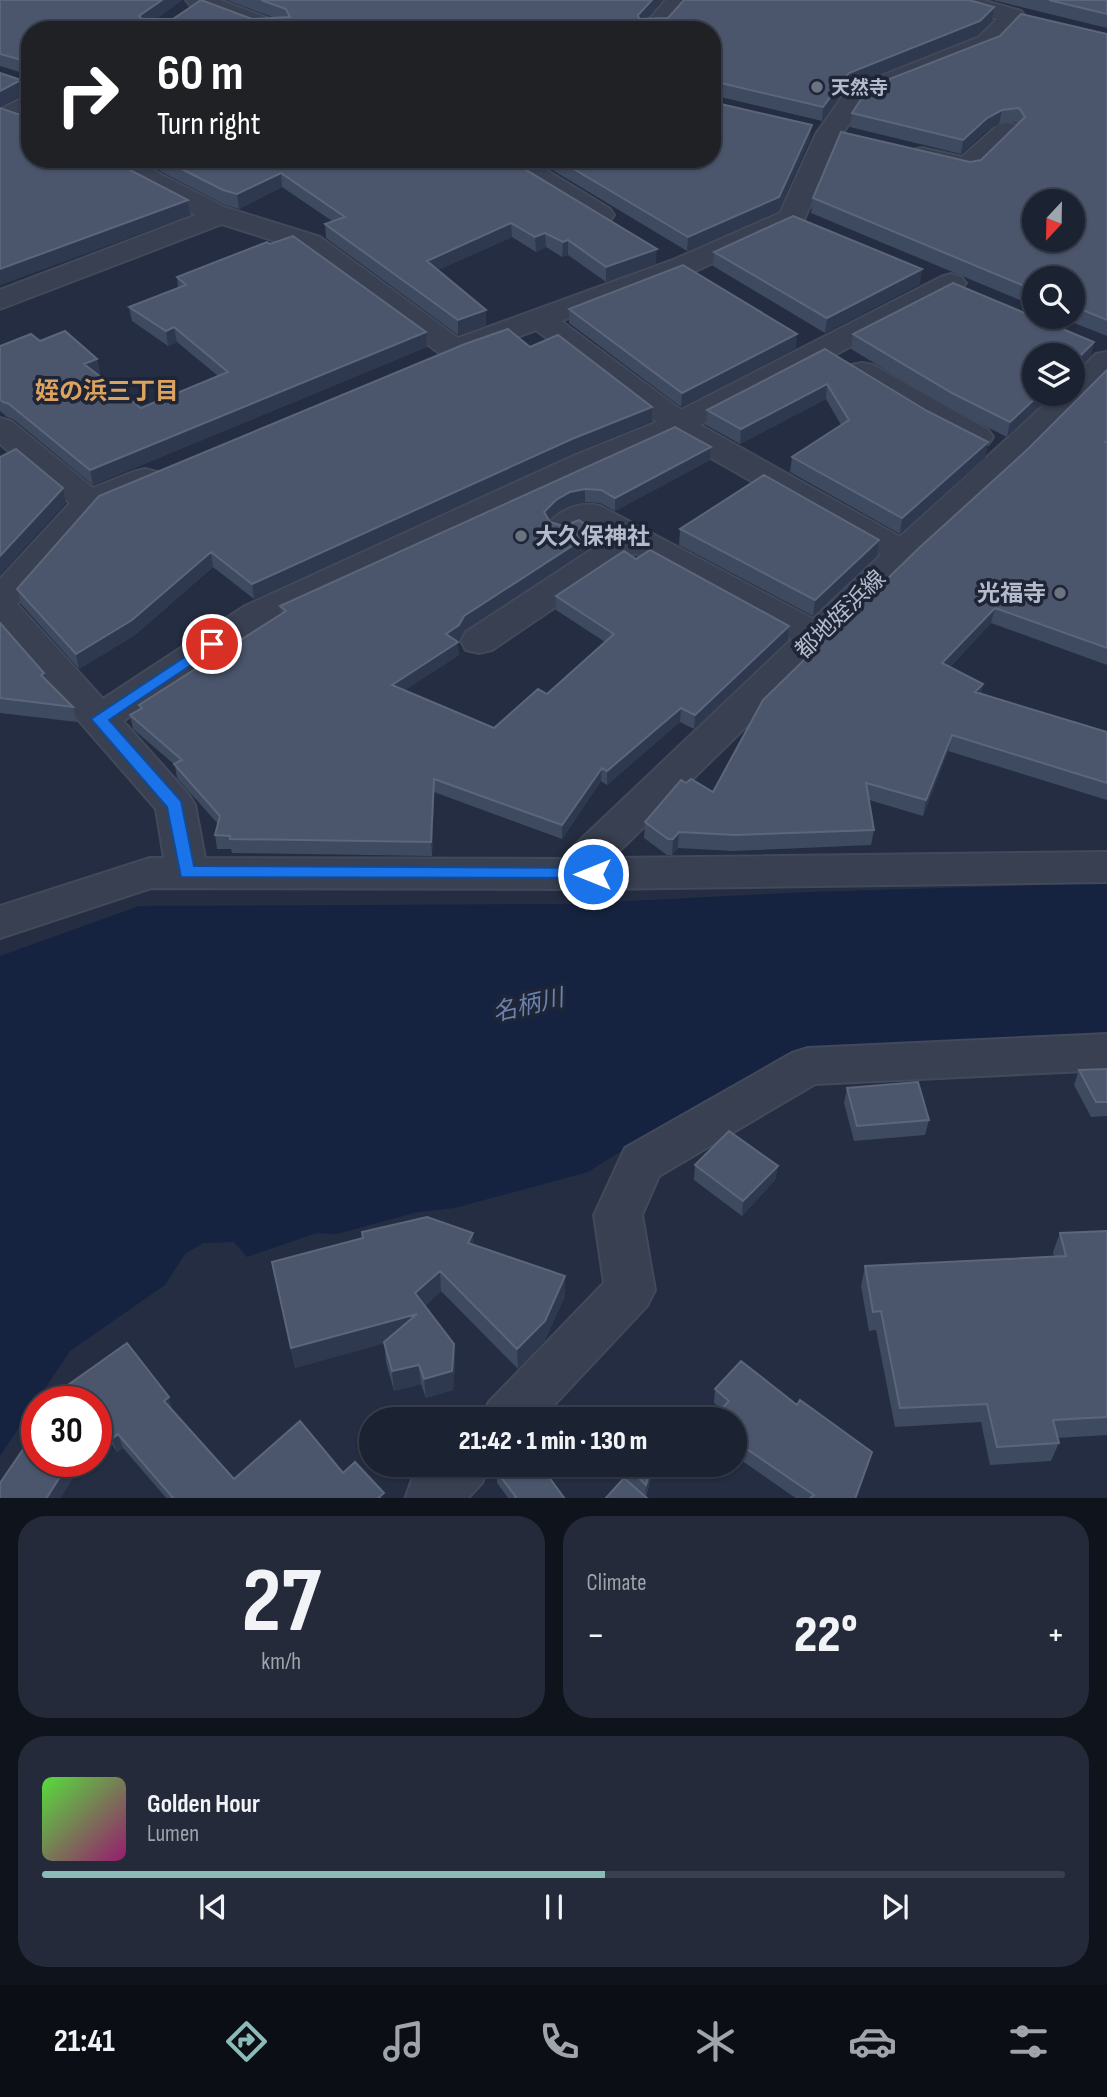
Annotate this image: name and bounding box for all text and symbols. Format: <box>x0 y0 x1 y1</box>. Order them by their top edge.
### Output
text: 60 m <box>157 45 244 104</box>
icon: right <box>42 49 133 140</box>
place label: 天然寺 <box>831 77 888 100</box>
marker: 天然寺 <box>809 79 825 95</box>
text: Turn right <box>157 105 261 144</box>
north arrow <box>1022 189 1085 252</box>
map controls <box>1022 189 1085 406</box>
button: search <box>1022 266 1085 329</box>
button: layers <box>1022 343 1085 406</box>
district label: 姪の浜三丁目 <box>35 377 179 406</box>
place label: 大久保神社 <box>535 523 650 551</box>
marker: 大久保神社 <box>513 528 529 544</box>
street label: 都地姪浜線 <box>790 565 892 665</box>
place label: 光福寺 <box>977 580 1046 608</box>
marker: 光福寺 <box>1052 585 1068 601</box>
pin <box>182 614 242 674</box>
icon: arrive <box>193 625 231 663</box>
position arrow <box>556 837 630 911</box>
water label: 名柄川 <box>490 983 569 1028</box>
speed limit sign: 30 <box>21 1386 112 1477</box>
text: 21:42 · 1 min · 130 m <box>459 1426 647 1457</box>
text: 27 <box>241 1548 321 1657</box>
text: Climate <box>587 1569 646 1597</box>
text: 22° <box>794 1604 858 1667</box>
text: − <box>587 1613 605 1658</box>
text: + <box>1046 1613 1065 1658</box>
text: km/h <box>261 1648 301 1676</box>
text: Golden Hour <box>147 1789 260 1820</box>
text: Lumen <box>147 1820 199 1848</box>
icon: previous <box>194 1888 232 1926</box>
icon: pause <box>535 1888 573 1926</box>
icon: next <box>876 1888 914 1926</box>
icon: directions <box>222 2017 271 2066</box>
icon: music <box>379 2017 428 2066</box>
icon: phone <box>535 2017 584 2066</box>
icon: climate <box>691 2017 740 2066</box>
icon: car <box>848 2017 897 2066</box>
icon: filters <box>1004 2017 1053 2066</box>
text: 21:41 <box>54 2022 115 2061</box>

